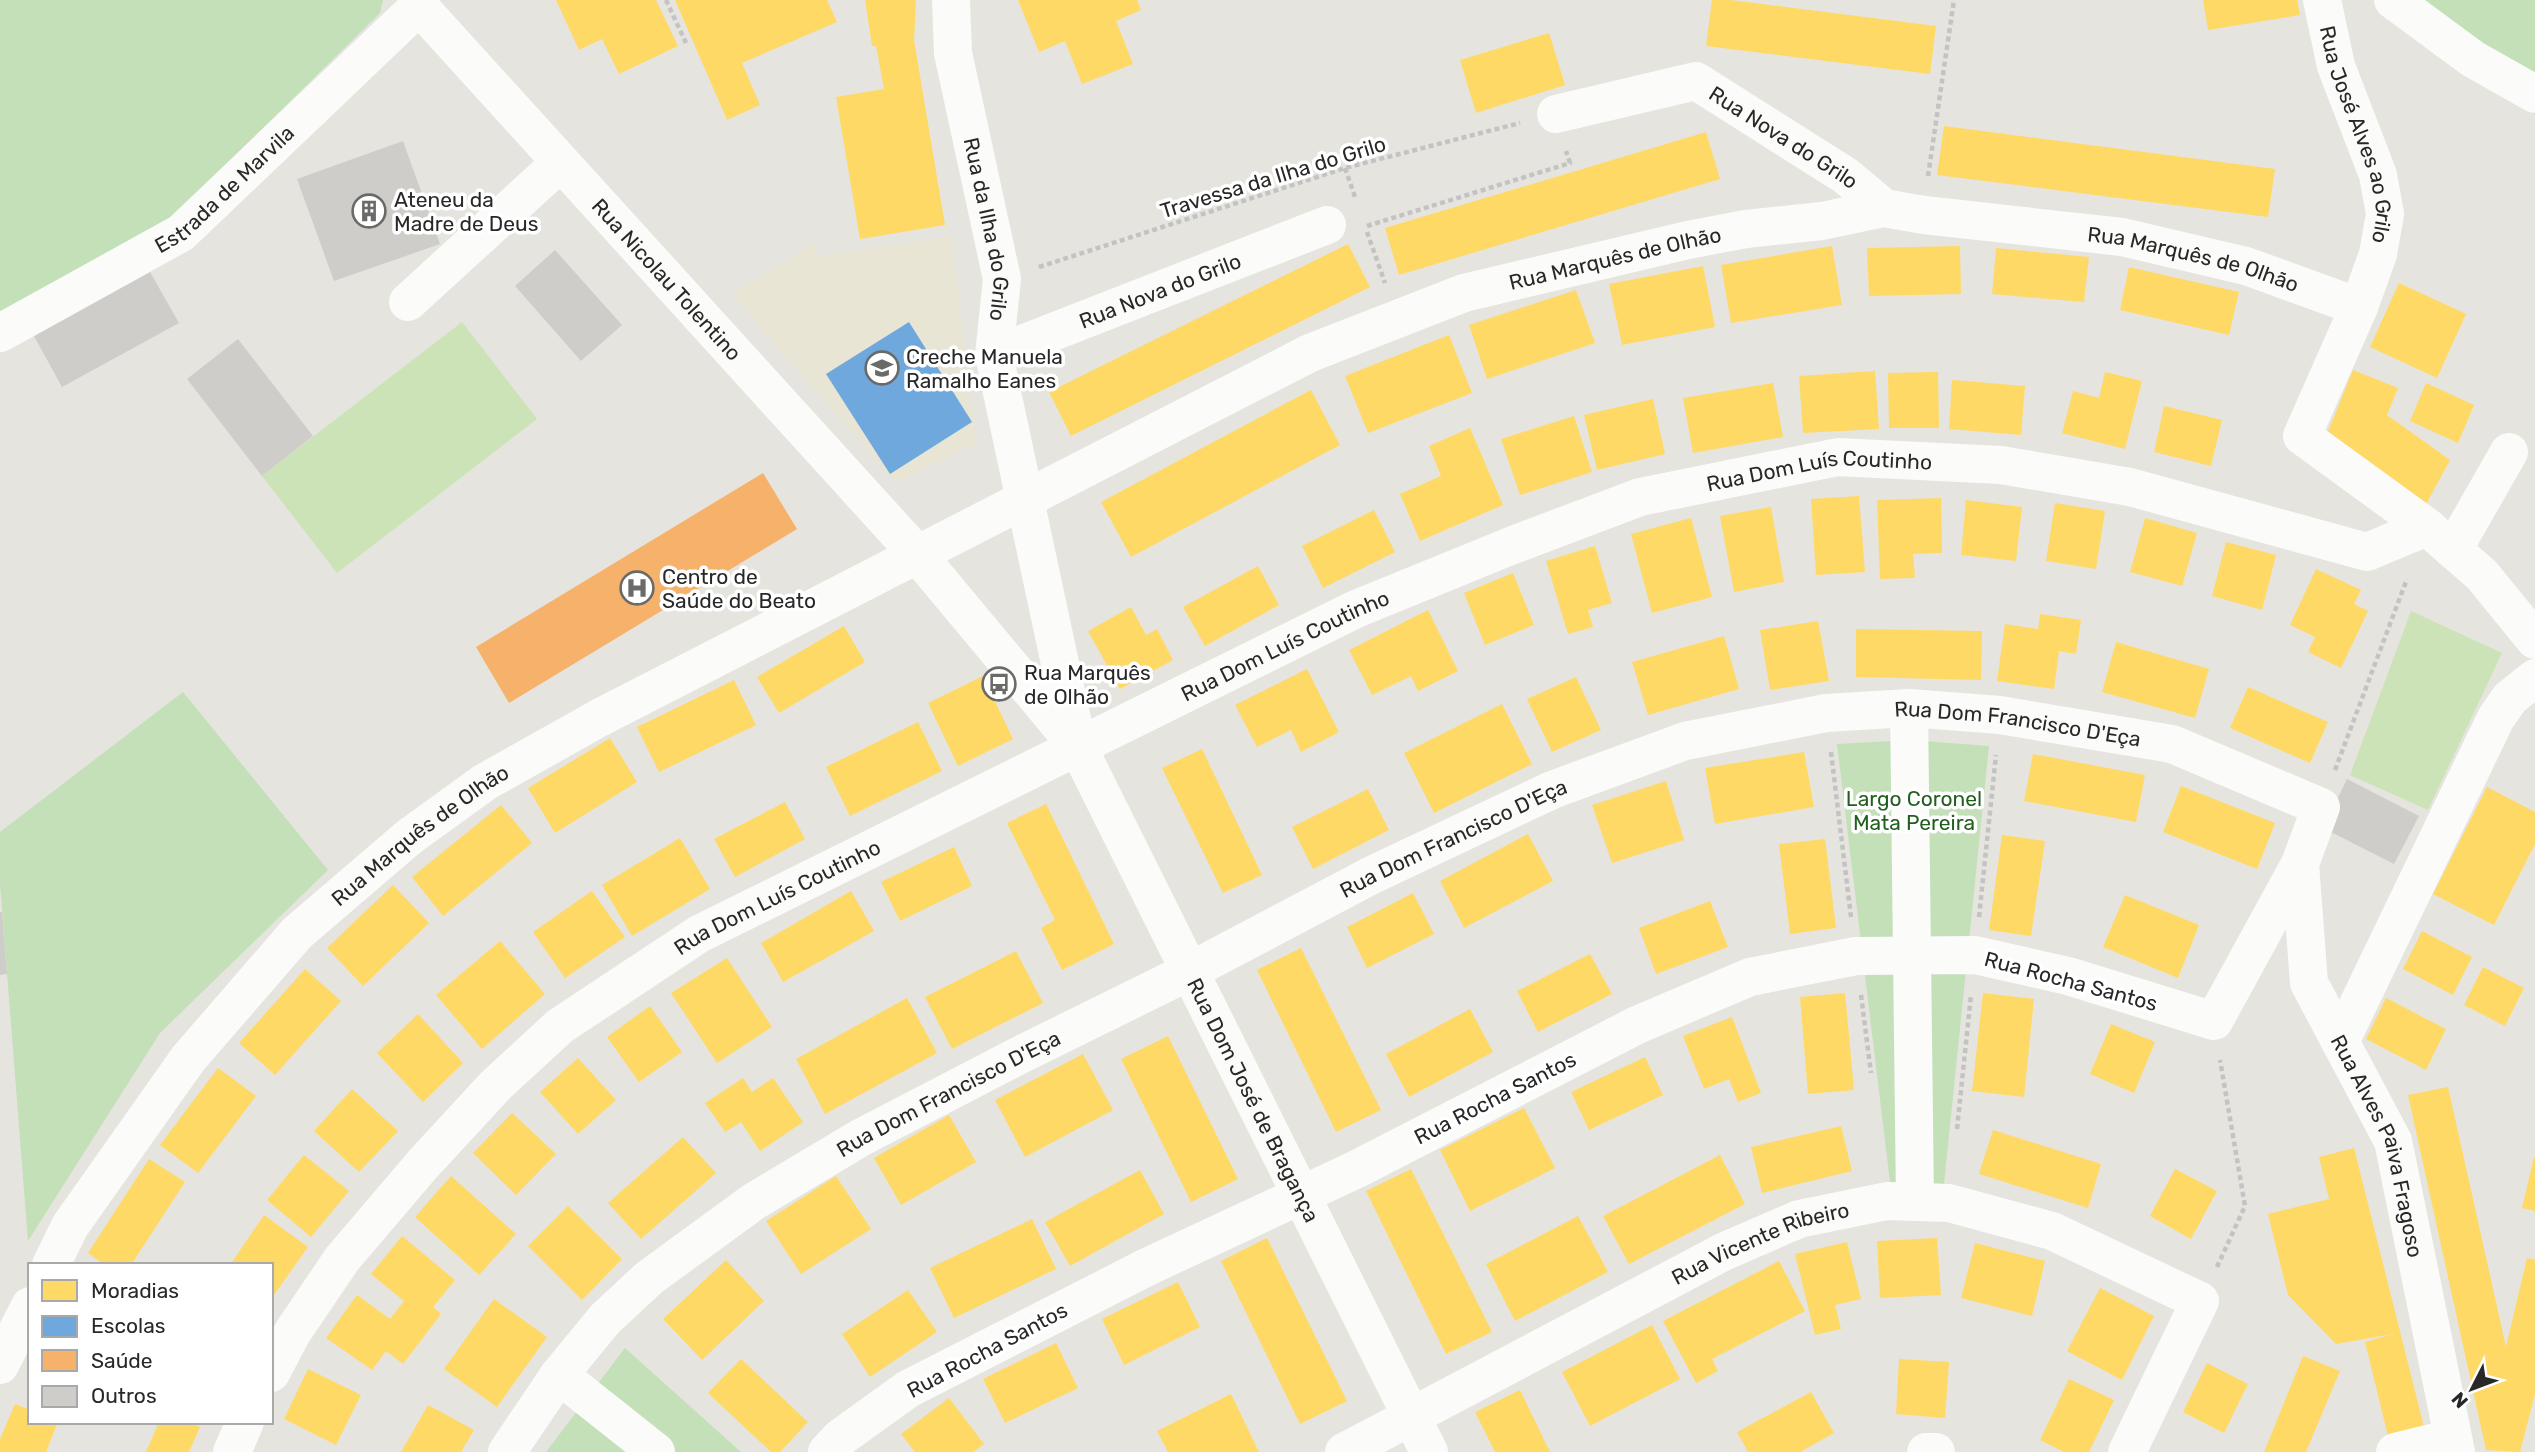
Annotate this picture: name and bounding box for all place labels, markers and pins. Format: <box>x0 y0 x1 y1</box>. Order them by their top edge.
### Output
place label: Ateneu da Madre de Deus <box>394 187 538 236</box>
building icon: Ateneu da Madre de Deus <box>350 192 388 230</box>
place label: Creche Manuela Ramalho Eanes <box>906 344 1063 393</box>
school or university icon: Creche Manuela Ramalho Eanes <box>863 349 901 387</box>
place label: Centro de Saúde do Beato <box>662 564 816 613</box>
hospital icon: Centro de Saúde do Beato <box>618 569 656 607</box>
place label: Rua Marquês de Olhão <box>1024 660 1151 709</box>
bus stop icon: Rua Marquês de Olhão <box>980 665 1018 703</box>

